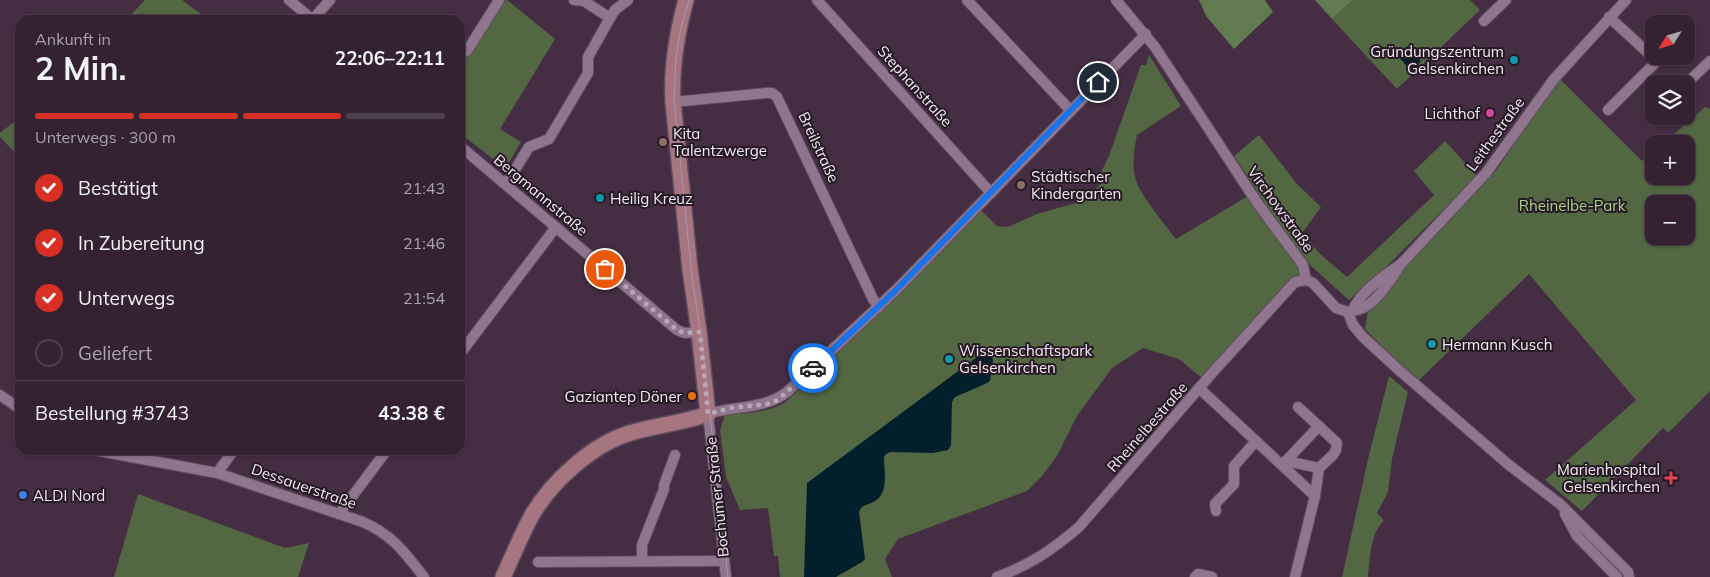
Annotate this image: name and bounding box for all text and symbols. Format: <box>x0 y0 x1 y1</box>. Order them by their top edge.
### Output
north arrow <box>1645 15 1695 65</box>
map controls <box>1645 15 1695 245</box>
text: Ankunft in <box>35 29 111 49</box>
street label: Stephanstraße <box>874 41 956 131</box>
place label: Gründungszentrum Gelsenkirchen <box>1370 42 1504 78</box>
text: 22:06–22:11 <box>335 46 445 70</box>
text: 2 Min. <box>35 48 126 88</box>
marker: Gründungszentrum Gelsenkirchen <box>1508 54 1520 66</box>
pin <box>1077 61 1119 103</box>
icon: home <box>1084 68 1112 96</box>
button: layers <box>1645 75 1695 125</box>
street label: Leithestraße <box>1462 93 1528 175</box>
place label: Lichthof <box>1424 104 1481 123</box>
marker: Lichthof <box>1484 107 1496 119</box>
street label: Breilstraße <box>794 109 844 185</box>
place label: Kita Talentzwerge <box>673 124 767 160</box>
text: Unterwegs · 300 m <box>35 127 176 147</box>
button: + <box>1645 135 1695 185</box>
marker: Kita Talentzwerge <box>657 136 669 148</box>
street label: Bergmannstraße <box>490 150 592 240</box>
street label: Virchowstraße <box>1243 162 1319 256</box>
place label: Städtischer Kindergarten <box>1031 167 1121 203</box>
icon: check <box>35 174 63 202</box>
text: Bestätigt <box>78 176 158 200</box>
text: 21:43 <box>403 178 445 198</box>
marker: Städtischer Kindergarten <box>1015 179 1027 191</box>
place label: Heilig Kreuz <box>610 189 693 208</box>
marker: Heilig Kreuz <box>594 192 606 204</box>
button: − <box>1645 195 1695 245</box>
park label: Rheinelbe-Park <box>1519 196 1626 215</box>
icon: check <box>35 229 63 257</box>
text: In Zubereitung <box>78 231 205 255</box>
text: 21:46 <box>403 233 445 253</box>
pin <box>584 248 626 290</box>
icon: bag <box>591 255 619 283</box>
icon: check <box>35 284 63 312</box>
text: Unterwegs <box>78 286 175 310</box>
text: 21:54 <box>403 288 445 308</box>
place label: Hermann Kusch <box>1442 335 1552 354</box>
marker: Hermann Kusch <box>1426 338 1438 350</box>
text: Geliefert <box>78 341 152 365</box>
place label: Wissenschaftspark Gelsenkirchen <box>959 341 1093 377</box>
courier <box>788 343 838 393</box>
marker: Wissenschaftspark Gelsenkirchen <box>943 353 955 365</box>
icon: car <box>799 354 827 382</box>
street label: Rheinelbestraße <box>1103 378 1191 476</box>
place label: Gaziantep Döner <box>564 387 683 406</box>
marker: Gaziantep Döner <box>686 390 698 402</box>
text: Bestellung #3743 <box>35 401 189 425</box>
text: 43.38 € <box>378 401 445 425</box>
street label: Bochumer Straße <box>701 436 733 558</box>
street label: Dessauerstraße <box>249 459 359 513</box>
place label: Marienhospital Gelsenkirchen <box>1557 460 1660 496</box>
marker: Marienhospital Gelsenkirchen <box>1664 471 1678 485</box>
place label: ALDI Nord <box>33 486 105 505</box>
marker: ALDI Nord <box>17 489 29 501</box>

